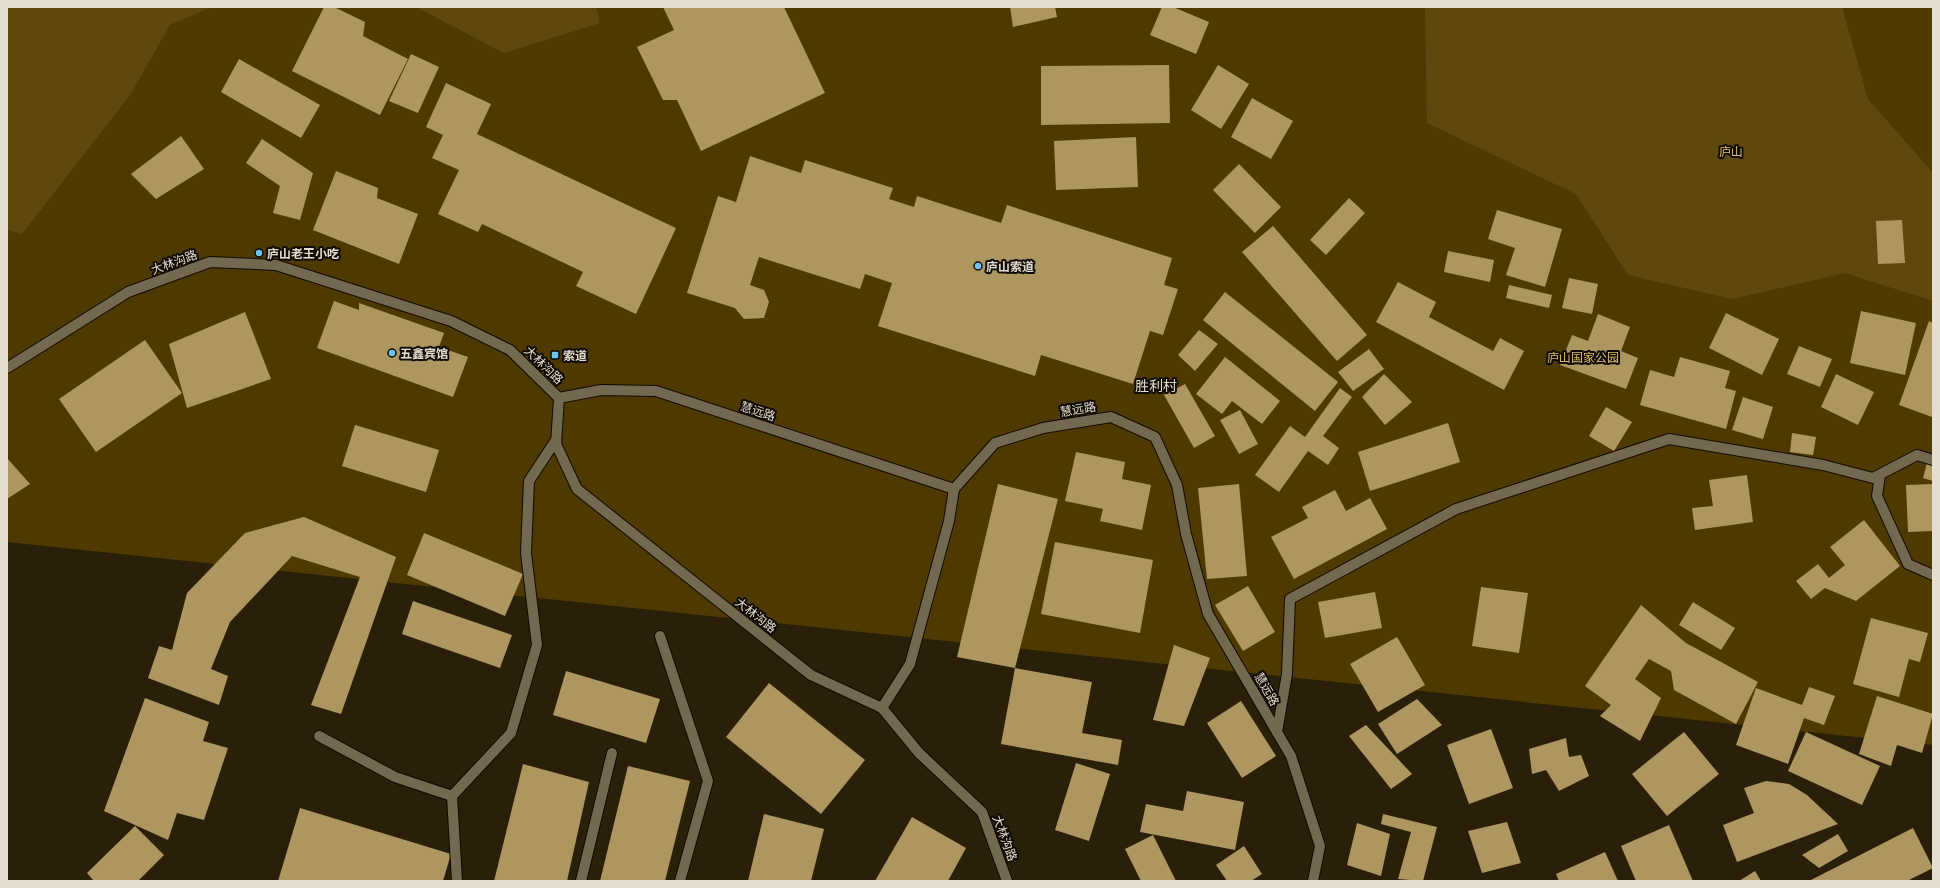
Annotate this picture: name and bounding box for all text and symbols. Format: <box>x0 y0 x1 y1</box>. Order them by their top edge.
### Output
park label: 庐山 <box>1719 144 1743 159</box>
place label: 庐山老王小吃 <box>267 246 339 261</box>
street label: 大林沟路 <box>149 247 199 277</box>
marker: 庐山老王小吃 <box>254 248 264 258</box>
place label: 庐山索道 <box>986 259 1034 274</box>
marker: 庐山索道 <box>973 261 983 271</box>
street label: 大林沟路 <box>522 343 566 387</box>
place label: 五鑫宾馆 <box>400 346 448 361</box>
marker: 五鑫宾馆 <box>387 348 397 358</box>
place label: 索道 <box>563 348 587 363</box>
marker: 索道 <box>550 350 560 360</box>
park label: 庐山国家公园 <box>1547 350 1619 365</box>
district label: 胜利村 <box>1135 377 1177 395</box>
street label: 慧远路 <box>739 398 777 424</box>
street label: 慧远路 <box>1059 398 1097 420</box>
street label: 大林沟路 <box>732 594 780 636</box>
street label: 慧远路 <box>1252 670 1282 708</box>
street label: 大林沟路 <box>990 813 1020 863</box>

